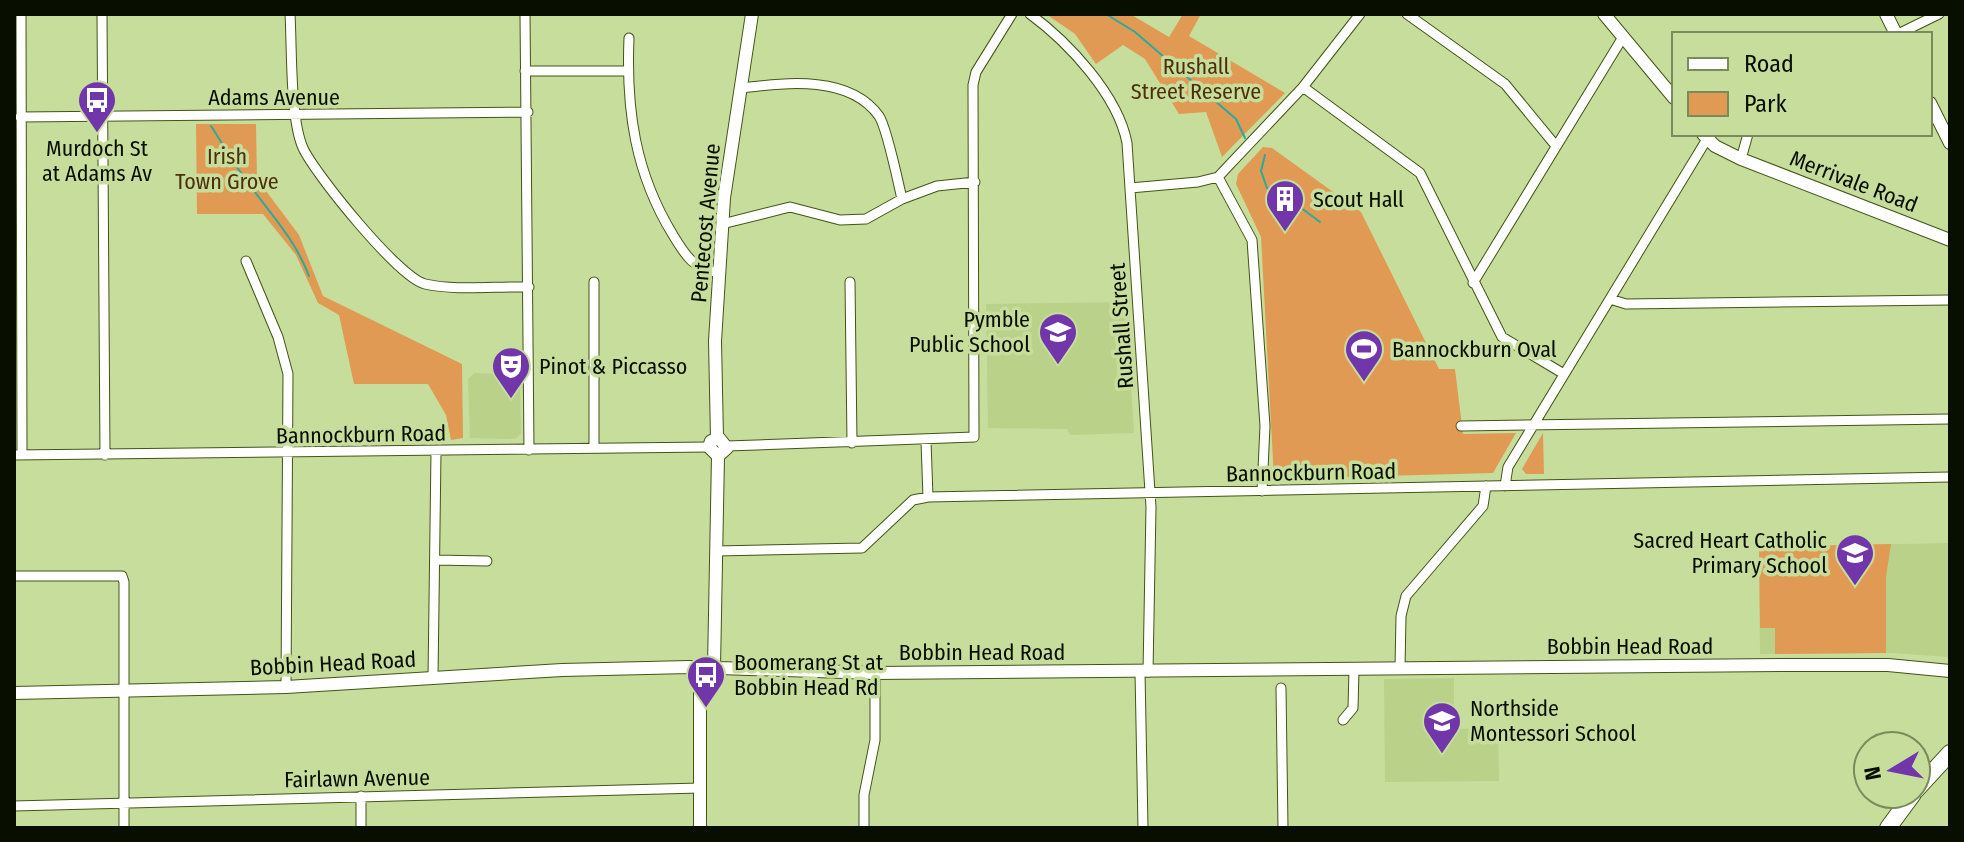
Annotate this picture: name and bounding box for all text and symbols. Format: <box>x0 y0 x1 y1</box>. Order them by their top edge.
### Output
legend <box>1672 32 1932 136</box>
text: Road <box>1744 50 1794 78</box>
park label: Rushall Street Reserve <box>1131 53 1261 105</box>
bus stop icon: Murdoch St at Adams Av <box>76 79 118 134</box>
street label: Adams Avenue <box>208 84 340 111</box>
text: Park <box>1744 90 1787 118</box>
place label: Murdoch St at Adams Av <box>42 135 152 187</box>
street label: Pentecost Avenue <box>685 142 726 304</box>
park label: Irish Town Grove <box>175 143 279 195</box>
street label: Merrivale Road <box>1786 145 1922 218</box>
building icon: Scout Hall <box>1264 178 1306 233</box>
place label: Scout Hall <box>1313 186 1404 213</box>
street label: Rushall Street <box>1104 261 1139 390</box>
place label: Pymble Public School <box>909 306 1030 358</box>
school or university icon: Pymble Public School <box>1037 311 1079 366</box>
sports icon: Bannockburn Oval <box>1343 328 1385 383</box>
place label: Bannockburn Oval <box>1392 336 1557 363</box>
theatre icon: Pinot & Piccasso <box>490 345 532 400</box>
place label: Pinot & Piccasso <box>539 353 687 380</box>
street label: Bannockburn Road <box>276 420 446 449</box>
street label: Bannockburn Road <box>1226 458 1396 487</box>
place label: Sacred Heart Catholic Primary School <box>1633 527 1828 579</box>
school or university icon: Sacred Heart Catholic Primary School <box>1834 532 1876 587</box>
street label: Bobbin Head Road <box>1547 633 1713 660</box>
street label: Bobbin Head Road <box>899 639 1065 666</box>
street label: Bobbin Head Road <box>249 646 417 681</box>
place label: Boomerang St at Bobbin Head Rd <box>734 649 884 701</box>
bus stop icon: Boomerang St at Bobbin Head Rd <box>685 654 727 709</box>
place label: Northside Montessori School <box>1470 695 1636 747</box>
school or university icon: Northside Montessori School <box>1421 700 1463 755</box>
north arrow <box>1852 730 1932 810</box>
street label: Fairlawn Avenue <box>284 764 430 793</box>
text: N <box>1858 765 1887 782</box>

